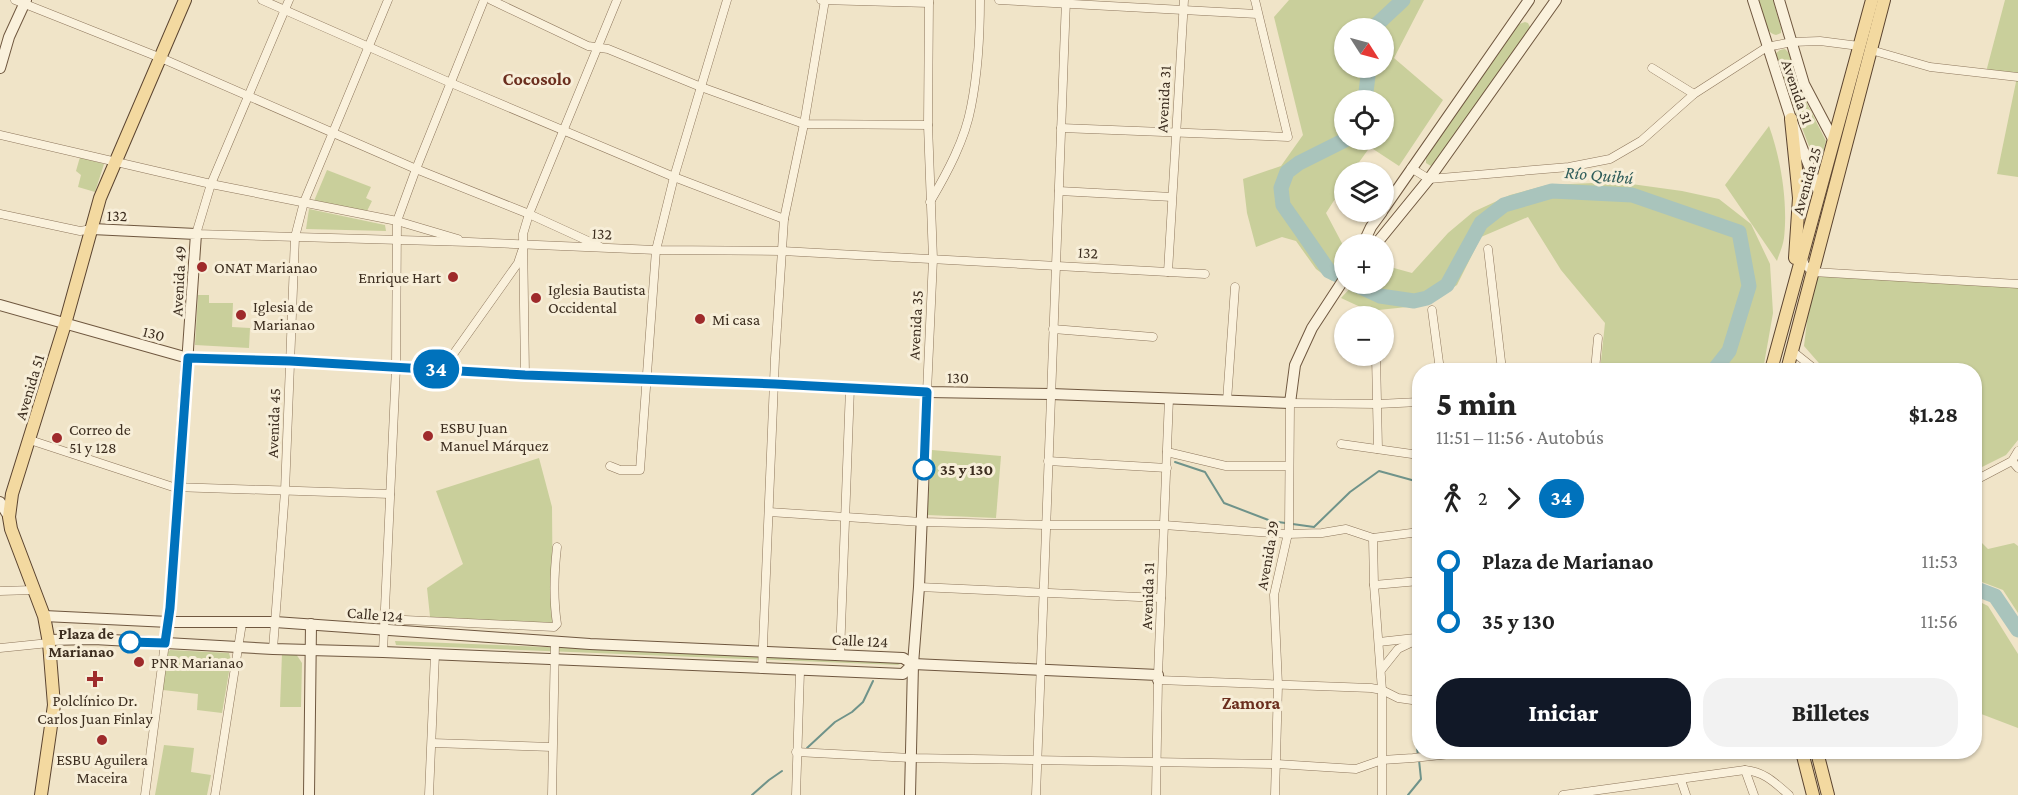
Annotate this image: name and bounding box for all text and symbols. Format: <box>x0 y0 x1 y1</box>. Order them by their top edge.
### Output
north arrow <box>1334 18 1394 78</box>
map controls <box>1334 18 1394 366</box>
street label: Avenida 31 <box>1778 57 1817 127</box>
street label: Avenida 31 <box>1153 65 1174 133</box>
district label: Cocosolo <box>503 69 571 89</box>
button: locate <box>1334 90 1394 150</box>
street label: Avenida 25 <box>1789 145 1824 217</box>
button: layers <box>1334 162 1394 222</box>
water label: Río Quibú <box>1564 162 1634 188</box>
street label: 132 <box>106 207 128 224</box>
street label: 132 <box>591 224 613 243</box>
button: + <box>1334 234 1394 294</box>
street label: 132 <box>1077 243 1099 262</box>
street label: Avenida 49 <box>168 245 189 317</box>
place label: ONAT Marianao <box>214 259 317 276</box>
marker: ONAT Marianao <box>195 260 209 274</box>
place label: Enrique Hart <box>358 269 442 287</box>
marker: Enrique Hart <box>446 270 460 284</box>
place label: Iglesia Bautista Occidental <box>548 281 646 316</box>
street label: Avenida 35 <box>905 290 926 360</box>
marker: Iglesia Bautista Occidental <box>529 291 543 305</box>
place label: Iglesia de Marianao <box>253 298 315 333</box>
button: − <box>1334 306 1394 366</box>
marker: Iglesia de Marianao <box>234 308 248 322</box>
place label: Mi casa <box>712 311 761 328</box>
marker: Mi casa <box>693 312 707 326</box>
street label: 130 <box>141 322 167 345</box>
line badge: 34 <box>409 350 463 388</box>
street label: Avenida 51 <box>11 352 47 422</box>
text: 34 <box>425 357 447 381</box>
street label: 130 <box>947 369 969 386</box>
text: 5 min <box>1436 385 1517 422</box>
street label: Avenida 45 <box>264 388 283 458</box>
text: $1.28 <box>1909 402 1958 427</box>
place label: ESBU Juan Manuel Márquez <box>440 419 549 455</box>
place label: Correo de 51 y 128 <box>69 421 131 457</box>
text: 11:51 – 11:56 · Autobús <box>1436 426 1604 448</box>
marker: ESBU Juan Manuel Márquez <box>421 429 435 443</box>
marker: Correo de 51 y 128 <box>50 431 64 445</box>
marker: 35 y 130 <box>913 458 935 480</box>
place label: 35 y 130 <box>940 461 993 478</box>
icon: walk <box>1436 482 1469 515</box>
icon: forward <box>1497 482 1530 515</box>
text: 34 <box>1551 486 1572 510</box>
text: 2 <box>1478 487 1488 509</box>
street label: Avenida 29 <box>1253 519 1282 591</box>
text: Plaza de Marianao <box>1482 549 1653 574</box>
text: 11:53 <box>1922 550 1958 572</box>
street label: Avenida 31 <box>1138 562 1157 630</box>
street label: Calle 124 <box>346 604 404 625</box>
text: 35 y 130 <box>1482 609 1555 634</box>
text: 11:56 <box>1921 610 1958 632</box>
place label: Plaza de Marianao <box>48 625 115 660</box>
marker: Plaza de Marianao <box>119 631 141 653</box>
street label: Calle 124 <box>831 631 889 650</box>
place label: PNR Marianao <box>151 654 243 671</box>
marker: PNR Marianao <box>132 655 146 669</box>
marker: Polclínico Dr. Carlos Juan Finlay <box>86 670 104 688</box>
button: Iniciar <box>1436 678 1691 747</box>
button: Billetes <box>1703 678 1958 747</box>
place label: Polclínico Dr. Carlos Juan Finlay <box>37 692 153 728</box>
district label: Zamora <box>1222 693 1281 713</box>
marker: ESBU Aguilera Maceira <box>95 733 109 747</box>
place label: ESBU Aguilera Maceira <box>56 751 148 786</box>

